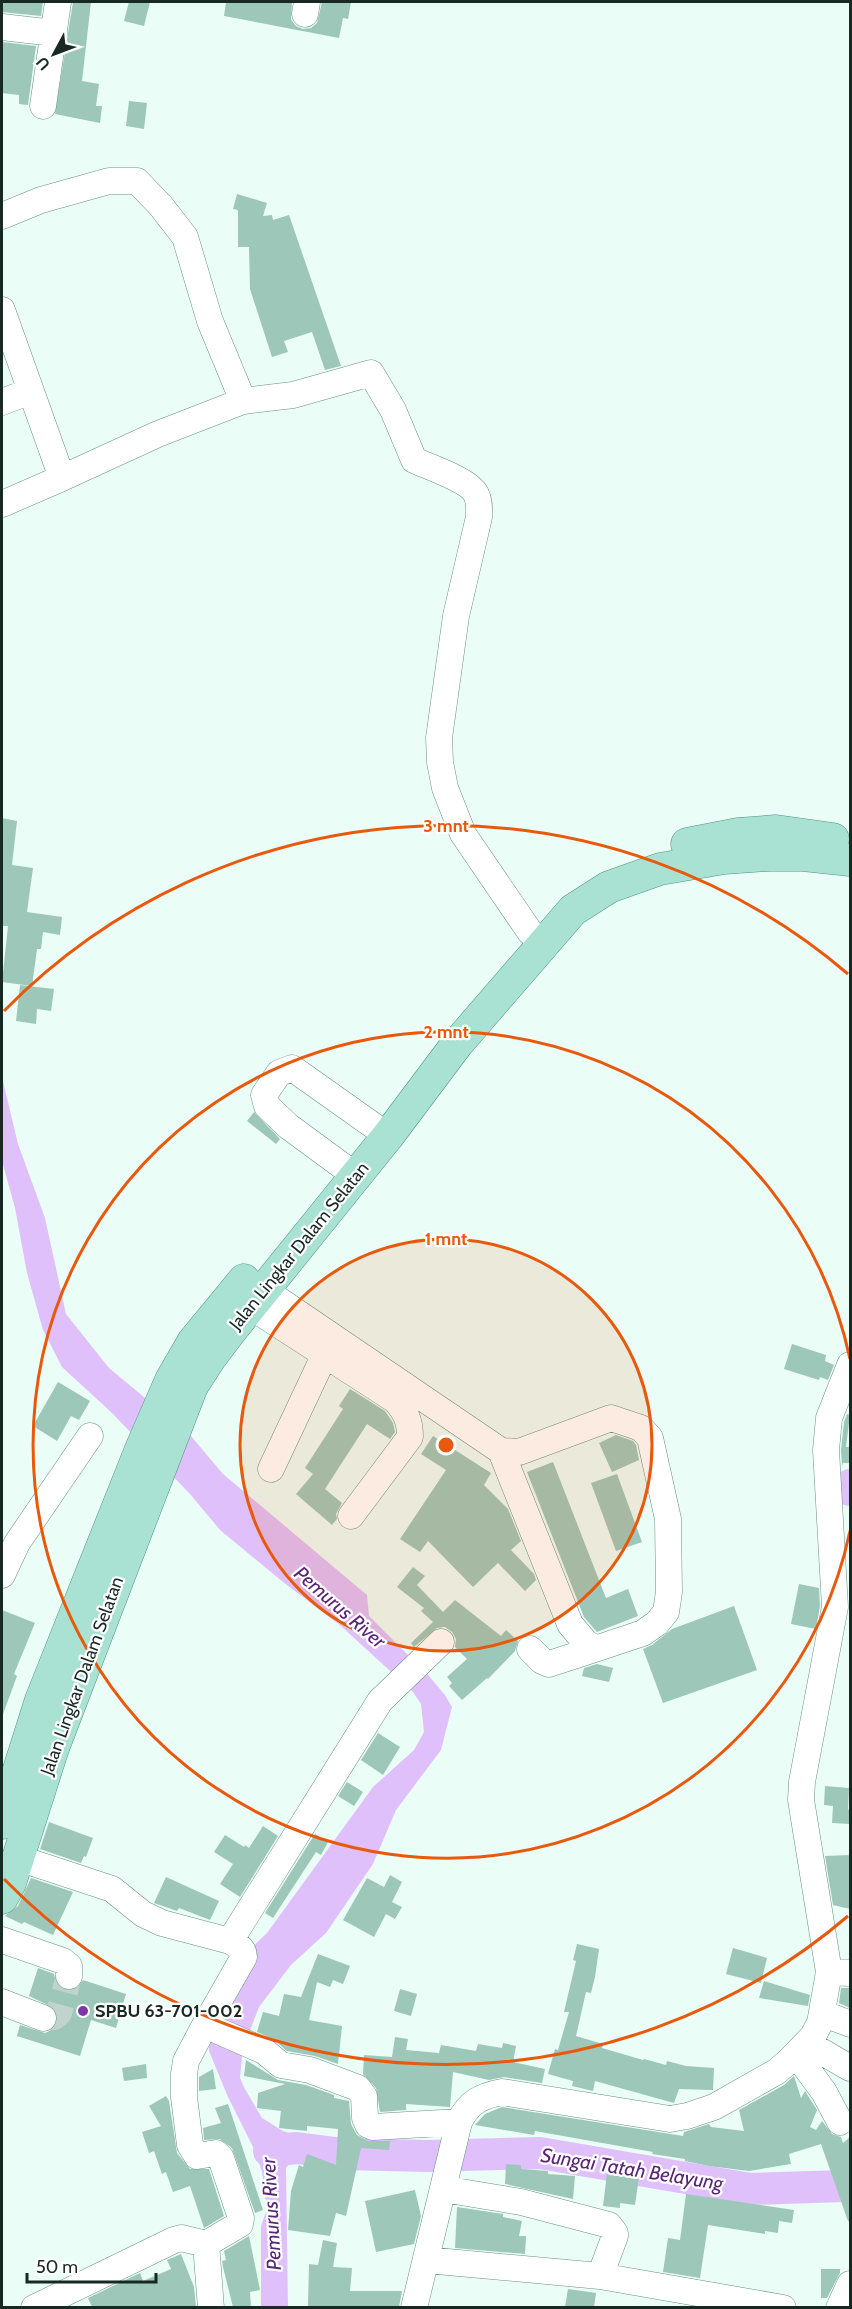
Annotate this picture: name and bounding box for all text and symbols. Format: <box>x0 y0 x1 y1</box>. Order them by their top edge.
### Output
north arrow <box>24 24 84 84</box>
text: U <box>32 53 54 74</box>
text: 3 mnt <box>423 815 469 837</box>
text: 2 mnt <box>423 1021 469 1043</box>
street label: Jalan Lingkar Dalam Selatan <box>224 1158 374 1335</box>
text: 1 mnt <box>425 1228 467 1250</box>
centre of rings <box>436 1435 456 1455</box>
water label: Pemurus River <box>289 1561 391 1654</box>
street label: Jalan Lingkar Dalam Selatan <box>35 1574 128 1779</box>
place label: SPBU 63-701-002 <box>95 2000 242 2022</box>
marker: SPBU 63-701-002 <box>76 2004 90 2018</box>
water label: Sungai Tatah Belayung <box>539 2143 726 2195</box>
water label: Pemurus River <box>256 2156 286 2271</box>
scale bar <box>27 2246 156 2284</box>
text: 50 m <box>36 2256 78 2278</box>

